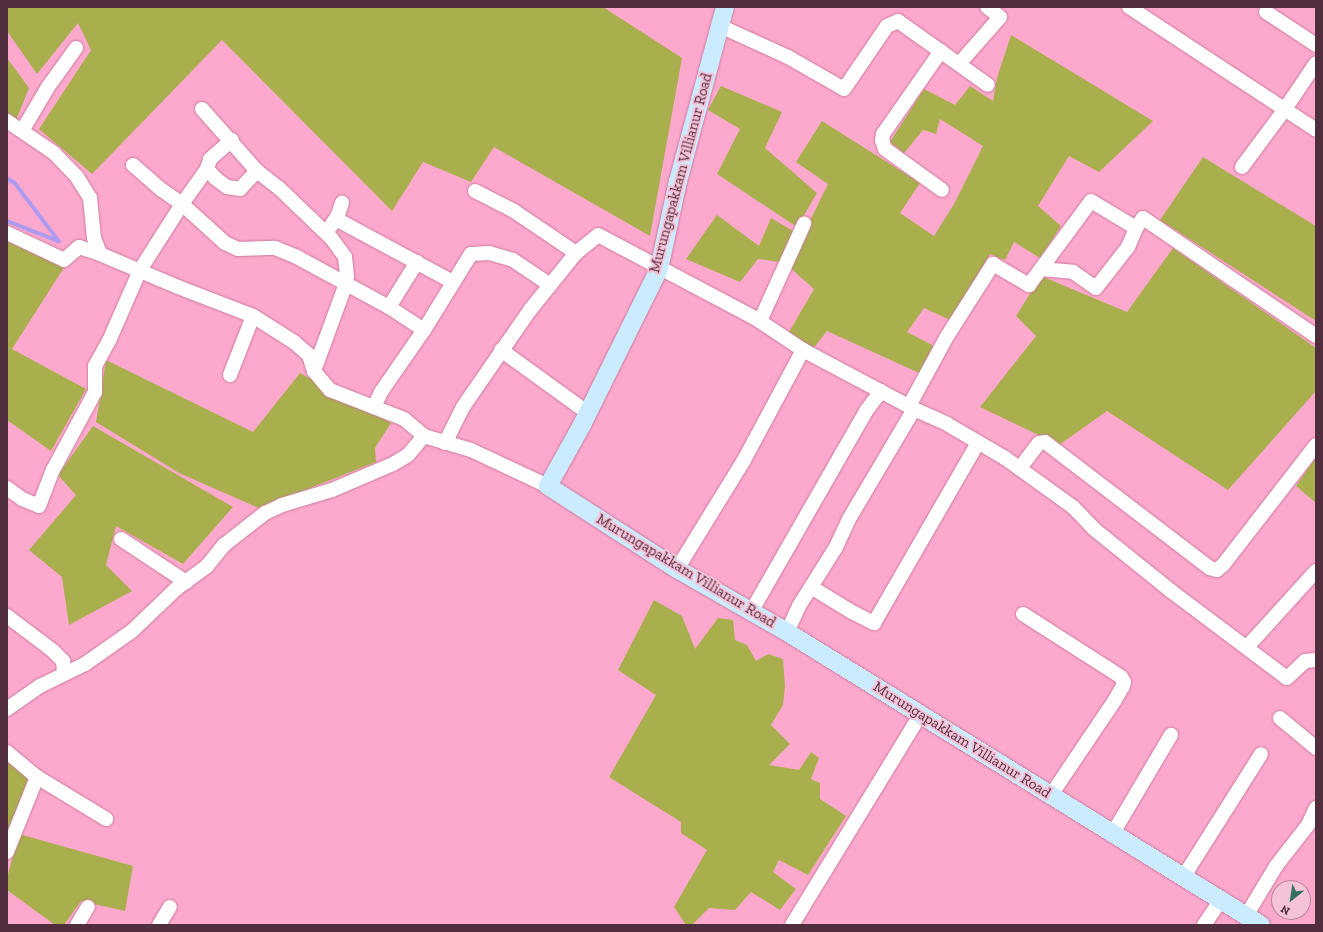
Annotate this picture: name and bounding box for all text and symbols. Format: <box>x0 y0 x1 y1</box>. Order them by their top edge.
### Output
street label: Murungapakkam Villianur Road <box>646 71 716 275</box>
street label: Murungapakkam Villianur Road <box>593 510 779 632</box>
street label: Murungapakkam Villianur Road <box>870 678 1054 802</box>
north arrow <box>1271 880 1311 920</box>
text: N <box>1278 902 1292 918</box>

